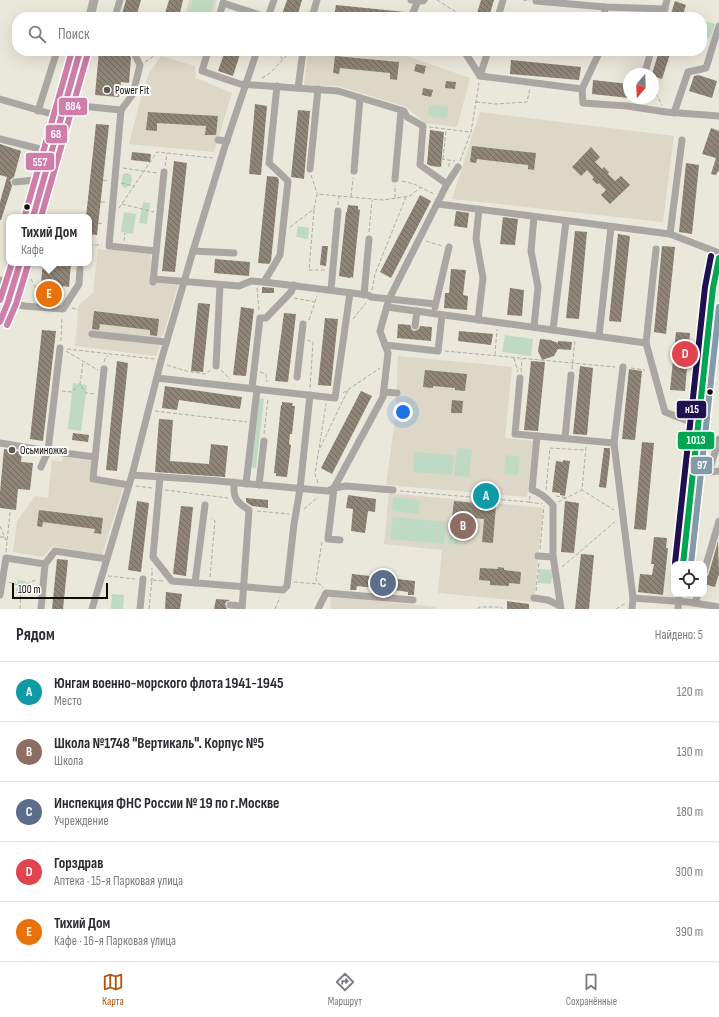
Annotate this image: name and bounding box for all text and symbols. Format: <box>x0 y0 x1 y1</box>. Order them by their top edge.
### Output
search box <box>12 12 707 56</box>
icon: search <box>26 23 48 45</box>
text: Поиск <box>58 25 90 44</box>
north arrow <box>623 68 659 104</box>
place label: Power Fit <box>115 84 150 97</box>
marker: Power Fit <box>102 85 112 95</box>
line badge: 884 <box>58 97 88 116</box>
text: 884 <box>65 100 81 113</box>
line badge: 68 <box>45 124 68 144</box>
text: 68 <box>51 128 61 141</box>
line badge: 557 <box>25 152 55 171</box>
text: 557 <box>33 156 47 169</box>
unlabelled marker <box>22 202 32 212</box>
popup <box>6 214 92 266</box>
text: Тихий Дом <box>21 223 77 242</box>
text: Кафе <box>21 242 44 258</box>
pin: E <box>36 279 62 309</box>
pin: D <box>672 339 698 369</box>
unlabelled marker <box>705 387 715 397</box>
line badge: н15 <box>676 400 707 419</box>
your location <box>393 402 413 422</box>
text: н15 <box>685 403 699 416</box>
line badge: 1013 <box>677 431 715 450</box>
text: 1013 <box>687 434 705 447</box>
place label: Осьминожка <box>20 444 67 457</box>
marker: Осьминожка <box>7 445 17 455</box>
line badge: 97 <box>690 456 713 475</box>
text: 97 <box>697 459 707 472</box>
pin: A <box>473 481 499 511</box>
pin: B <box>450 511 476 541</box>
map controls <box>671 561 707 597</box>
button: locate <box>671 561 707 597</box>
pin: C <box>370 568 396 598</box>
scale bar <box>12 581 108 600</box>
text: 100 m <box>18 583 40 596</box>
text: Рядом <box>16 625 55 645</box>
text: Найдено: 5 <box>655 627 703 643</box>
text: Юнгам военно-морского флота 1941-1945 <box>54 674 284 693</box>
text: A <box>26 684 32 700</box>
text: 120 m <box>677 684 703 700</box>
text: Место <box>54 693 82 709</box>
text: Школа №1748 "Вертикаль". Корпус №5 <box>54 734 264 753</box>
text: B <box>26 744 32 760</box>
text: 130 m <box>677 744 703 760</box>
text: Школа <box>54 753 83 769</box>
text: Инспекция ФНС России № 19 по г.Москве <box>54 794 279 813</box>
text: C <box>26 804 32 820</box>
text: 180 m <box>677 804 703 820</box>
text: Учреждение <box>54 813 109 829</box>
text: Горздрав <box>54 854 103 873</box>
text: D <box>26 864 32 880</box>
text: 300 m <box>676 864 703 880</box>
text: Аптека · 15-я Парковая улица <box>54 873 183 889</box>
text: Тихий Дом <box>54 914 110 933</box>
text: E <box>26 924 32 940</box>
text: 390 m <box>676 924 703 940</box>
text: Кафе · 16-я Парковая улица <box>54 933 176 949</box>
tab: Карта <box>102 971 124 1008</box>
tab: Маршрут <box>328 971 362 1008</box>
tab: Сохранённые <box>566 971 617 1008</box>

